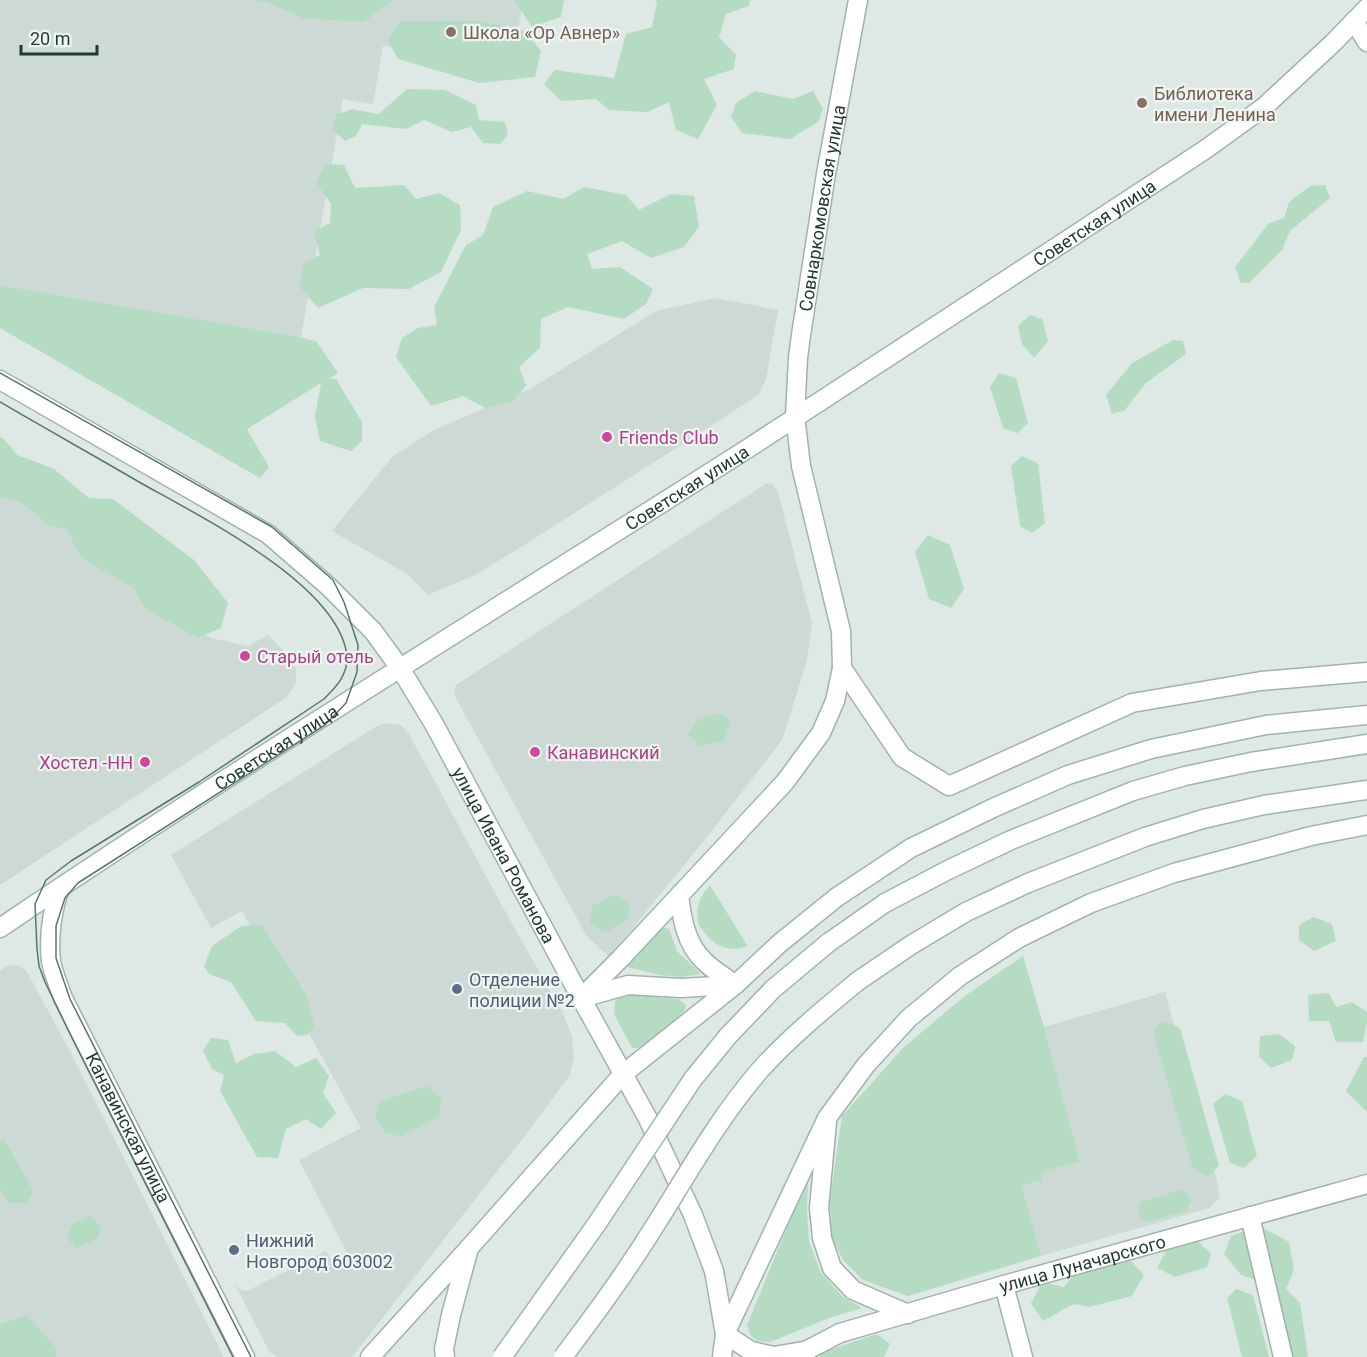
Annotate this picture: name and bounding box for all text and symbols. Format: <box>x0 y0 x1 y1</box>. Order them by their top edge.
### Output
scale bar <box>21 18 98 56</box>
place label: Школа «Ор Авнер» <box>463 22 620 43</box>
marker: Школа «Ор Авнер» <box>444 25 458 39</box>
text: 20 m <box>30 28 70 49</box>
place label: Библиотека имени Ленина <box>1154 83 1276 125</box>
marker: Библиотека имени Ленина <box>1135 96 1149 110</box>
street label: Совнаркомовская улица <box>794 103 849 313</box>
street label: Советская улица <box>1029 174 1159 270</box>
place label: Friends Club <box>619 427 719 448</box>
marker: Friends Club <box>600 430 614 444</box>
street label: Советская улица <box>621 440 752 534</box>
place label: Старый отель <box>257 646 374 667</box>
marker: Старый отель <box>238 649 252 663</box>
street label: Советская улица <box>210 700 342 794</box>
place label: Канавинский <box>547 742 660 763</box>
marker: Канавинский <box>528 745 542 759</box>
place label: Хостел -НН <box>39 752 133 773</box>
marker: Хостел -НН <box>138 755 152 769</box>
street label: улица Ивана Романова <box>448 763 560 947</box>
place label: Отделение полиции №2 <box>469 969 575 1011</box>
marker: Отделение полиции №2 <box>450 982 464 996</box>
street label: Канавинская улица <box>82 1049 175 1206</box>
place label: Нижний Новгород 603002 <box>246 1230 393 1272</box>
street label: улица Луначарского <box>997 1230 1168 1296</box>
marker: Нижний Новгород 603002 <box>227 1243 241 1257</box>

